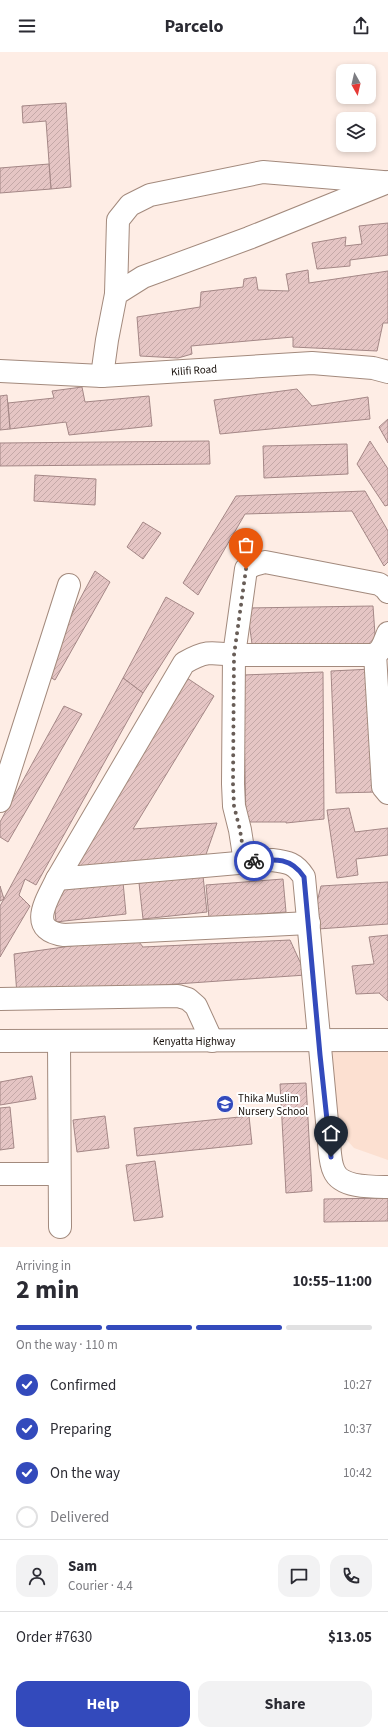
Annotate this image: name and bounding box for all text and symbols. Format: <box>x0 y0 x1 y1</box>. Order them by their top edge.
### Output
text: Parcelo <box>165 14 224 39</box>
icon: menu <box>16 15 38 37</box>
icon: share <box>350 15 372 37</box>
north arrow <box>336 64 376 104</box>
map controls <box>336 64 376 152</box>
button: layers <box>336 112 376 152</box>
street label: Kilifi Road <box>170 361 218 380</box>
pin <box>229 528 263 569</box>
icon: bag <box>235 534 257 556</box>
courier <box>234 841 274 881</box>
icon: bike <box>243 850 265 872</box>
street label: Kenyatta Highway <box>153 1034 235 1049</box>
place label: Thika Muslim Nursery School <box>238 1091 308 1119</box>
school or university icon: Thika Muslim Nursery School <box>215 1094 235 1114</box>
pin <box>314 1116 348 1157</box>
icon: home <box>320 1122 342 1144</box>
text: Arriving in <box>16 1257 71 1275</box>
text: 2 min <box>16 1271 79 1308</box>
text: 10:55–11:00 <box>292 1271 372 1292</box>
text: On the way · 110 m <box>16 1336 118 1354</box>
icon: check <box>16 1374 38 1396</box>
text: Confirmed <box>50 1375 116 1396</box>
text: 10:27 <box>343 1376 372 1394</box>
icon: check <box>16 1418 38 1440</box>
text: Preparing <box>50 1419 111 1440</box>
text: 10:37 <box>343 1420 372 1438</box>
icon: check <box>16 1462 38 1484</box>
text: On the way <box>50 1463 120 1484</box>
text: 10:42 <box>343 1464 372 1482</box>
text: Delivered <box>50 1507 109 1528</box>
button: person <box>16 1555 58 1597</box>
button: chat <box>278 1555 320 1597</box>
button: phone <box>330 1555 372 1597</box>
text: Sam <box>68 1556 97 1577</box>
text: Courier · 4.4 <box>68 1577 133 1595</box>
text: Order #7630 <box>16 1627 92 1648</box>
text: $13.05 <box>328 1627 372 1648</box>
button: Help <box>16 1681 190 1727</box>
button: Share <box>198 1681 372 1727</box>

